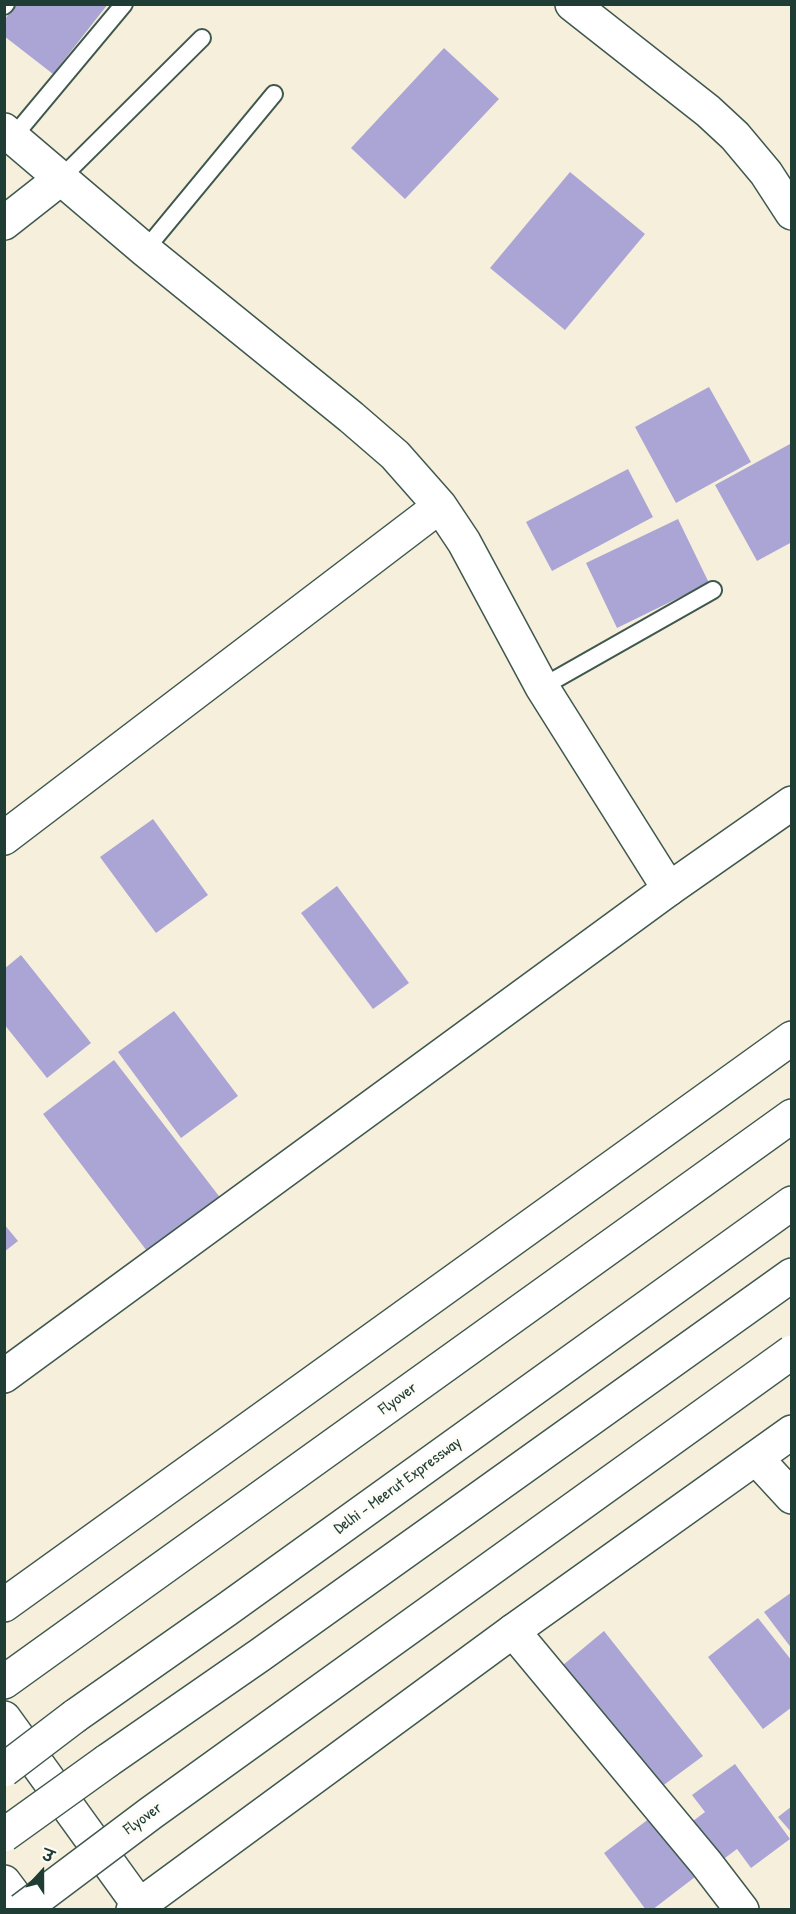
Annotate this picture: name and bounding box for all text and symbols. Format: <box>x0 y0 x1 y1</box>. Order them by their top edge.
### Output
street label: Flyover <box>375 1379 421 1419</box>
street label: Delhi - Meerut Expressway <box>331 1433 465 1539</box>
street label: Flyover <box>120 1799 166 1839</box>
north arrow <box>12 1842 72 1902</box>
text: उ <box>40 1843 57 1867</box>

